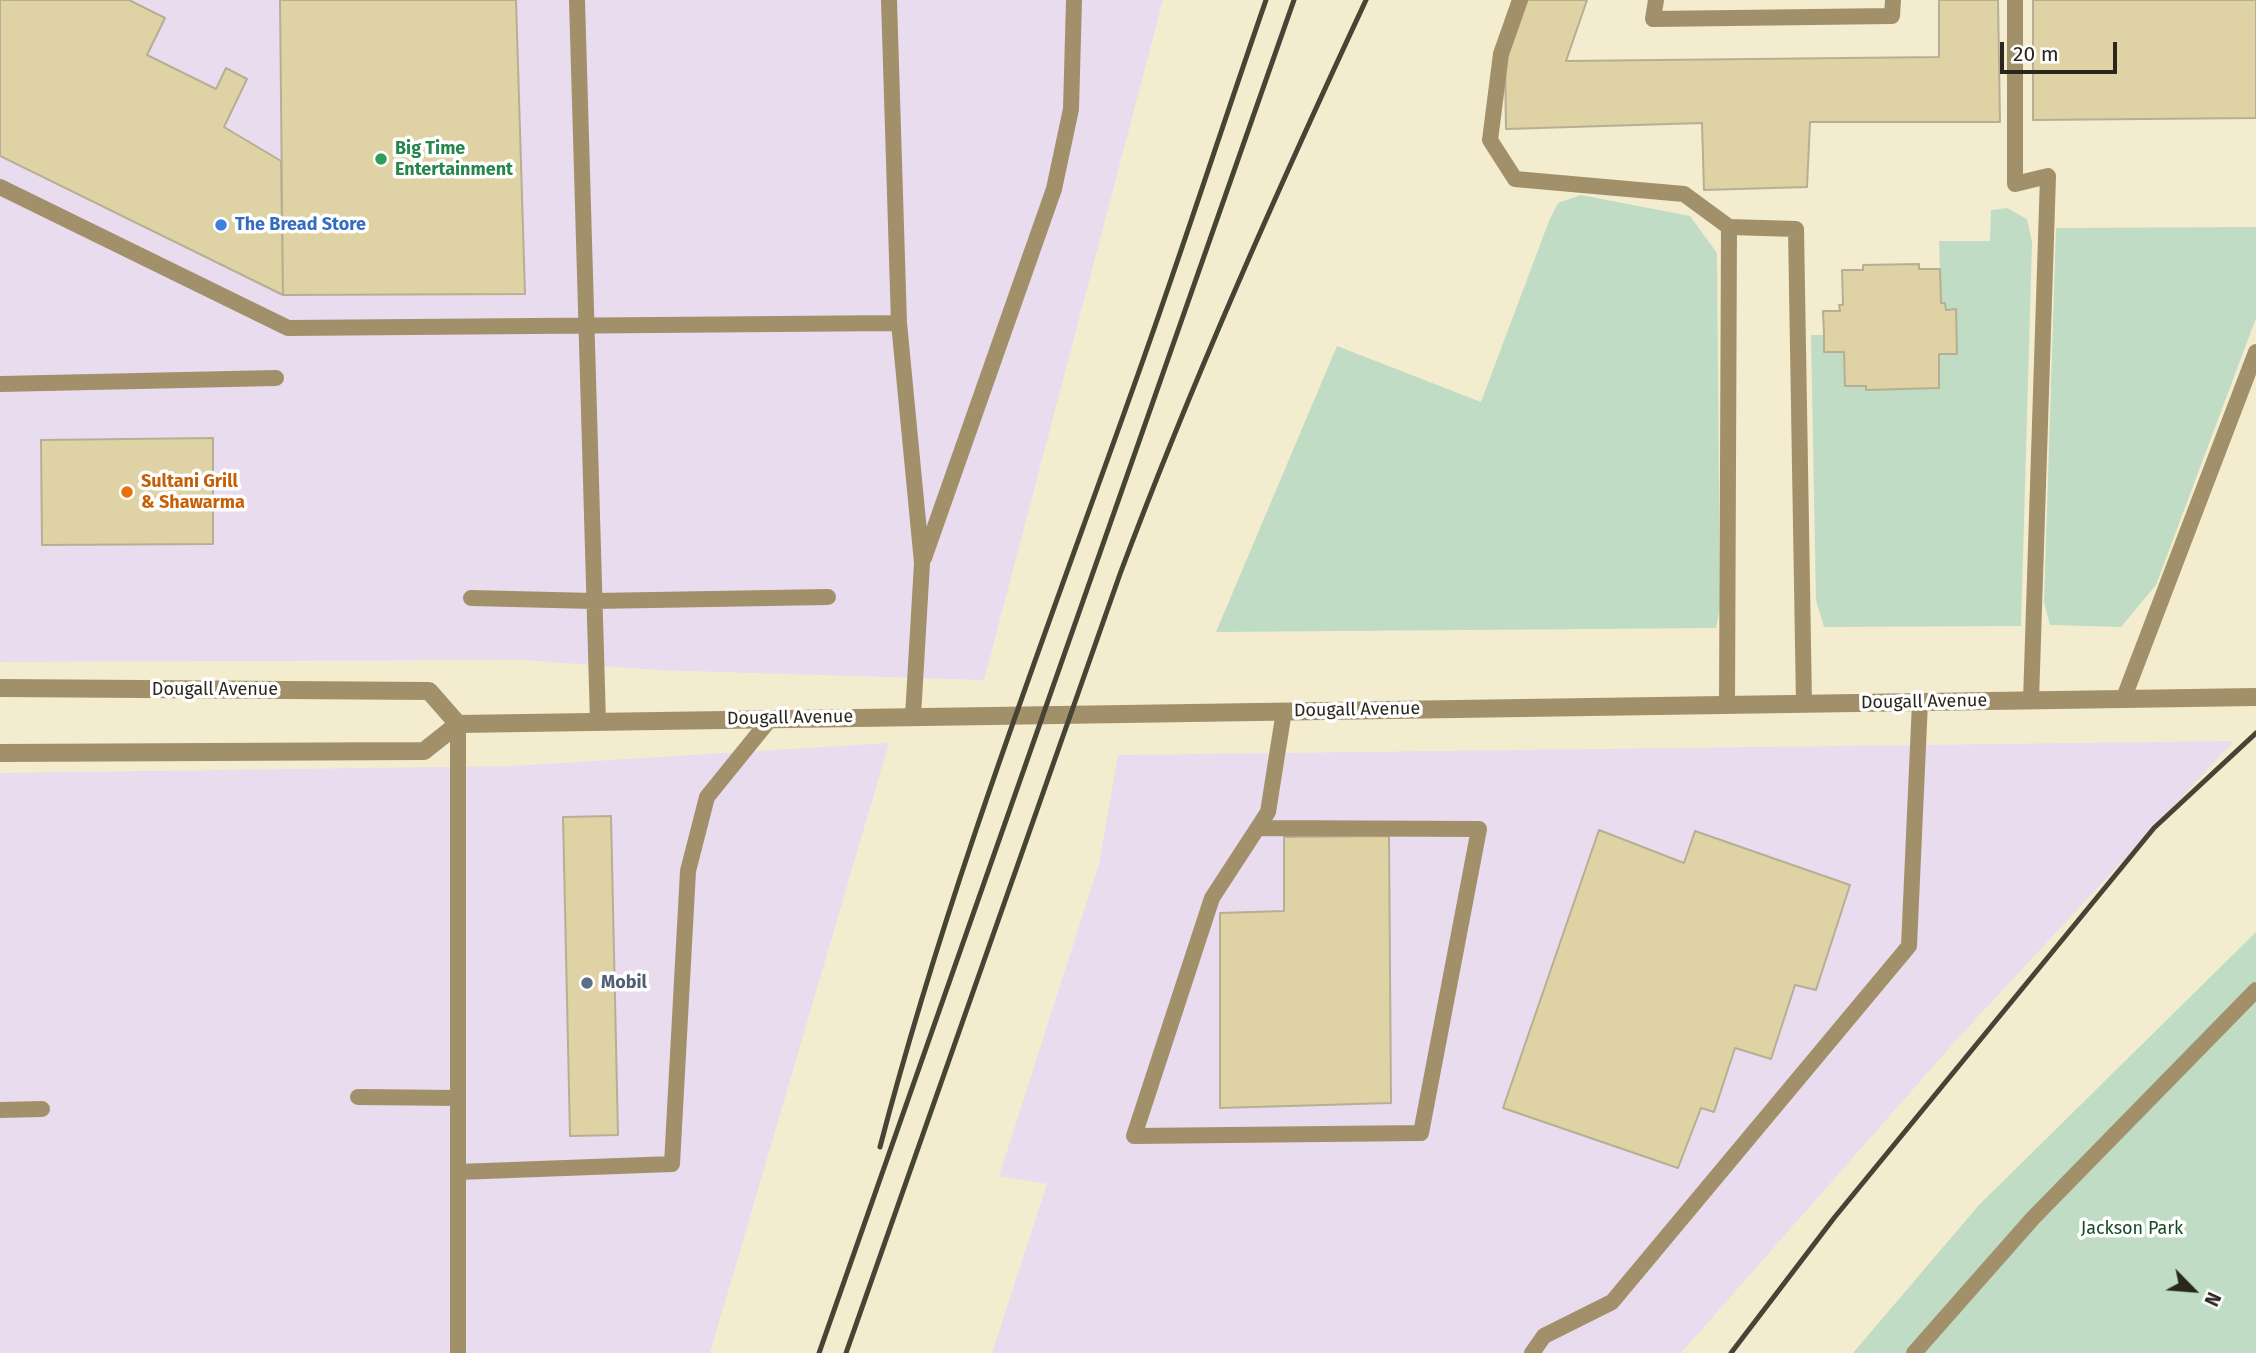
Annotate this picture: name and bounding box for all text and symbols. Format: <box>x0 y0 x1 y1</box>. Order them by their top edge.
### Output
scale bar <box>2004 28 2121 72</box>
text: 20 m <box>2013 41 2059 67</box>
place label: Big Time Entertainment <box>395 138 513 180</box>
marker: Big Time Entertainment <box>373 151 389 167</box>
place label: The Bread Store <box>235 214 366 236</box>
marker: The Bread Store <box>213 217 229 233</box>
place label: Sultani Grill & Shawarma <box>141 471 245 514</box>
marker: Sultani Grill & Shawarma <box>119 484 135 500</box>
street label: Dougall Avenue <box>152 679 278 701</box>
street label: Dougall Avenue <box>1861 690 1987 714</box>
street label: Dougall Avenue <box>1294 698 1420 722</box>
street label: Dougall Avenue <box>727 706 853 730</box>
place label: Mobil <box>601 972 647 994</box>
marker: Mobil <box>579 975 595 991</box>
park label: Jackson Park <box>2081 1218 2183 1240</box>
north arrow <box>2158 1255 2228 1325</box>
text: N <box>2199 1289 2226 1310</box>

